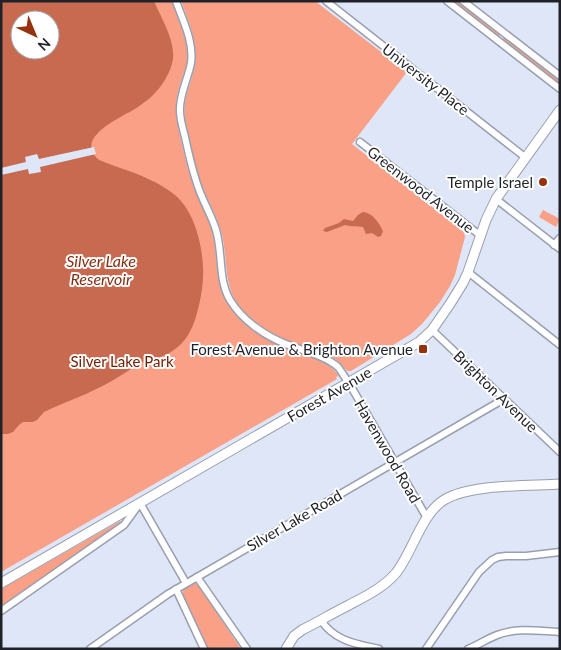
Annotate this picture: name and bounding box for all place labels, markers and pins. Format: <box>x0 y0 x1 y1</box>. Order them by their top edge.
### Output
place label: Temple Israel <box>447 173 533 191</box>
marker: Temple Israel <box>537 176 549 188</box>
place label: Forest Avenue & Brighton Avenue <box>190 340 413 358</box>
marker: Forest Avenue & Brighton Avenue <box>417 343 429 355</box>

